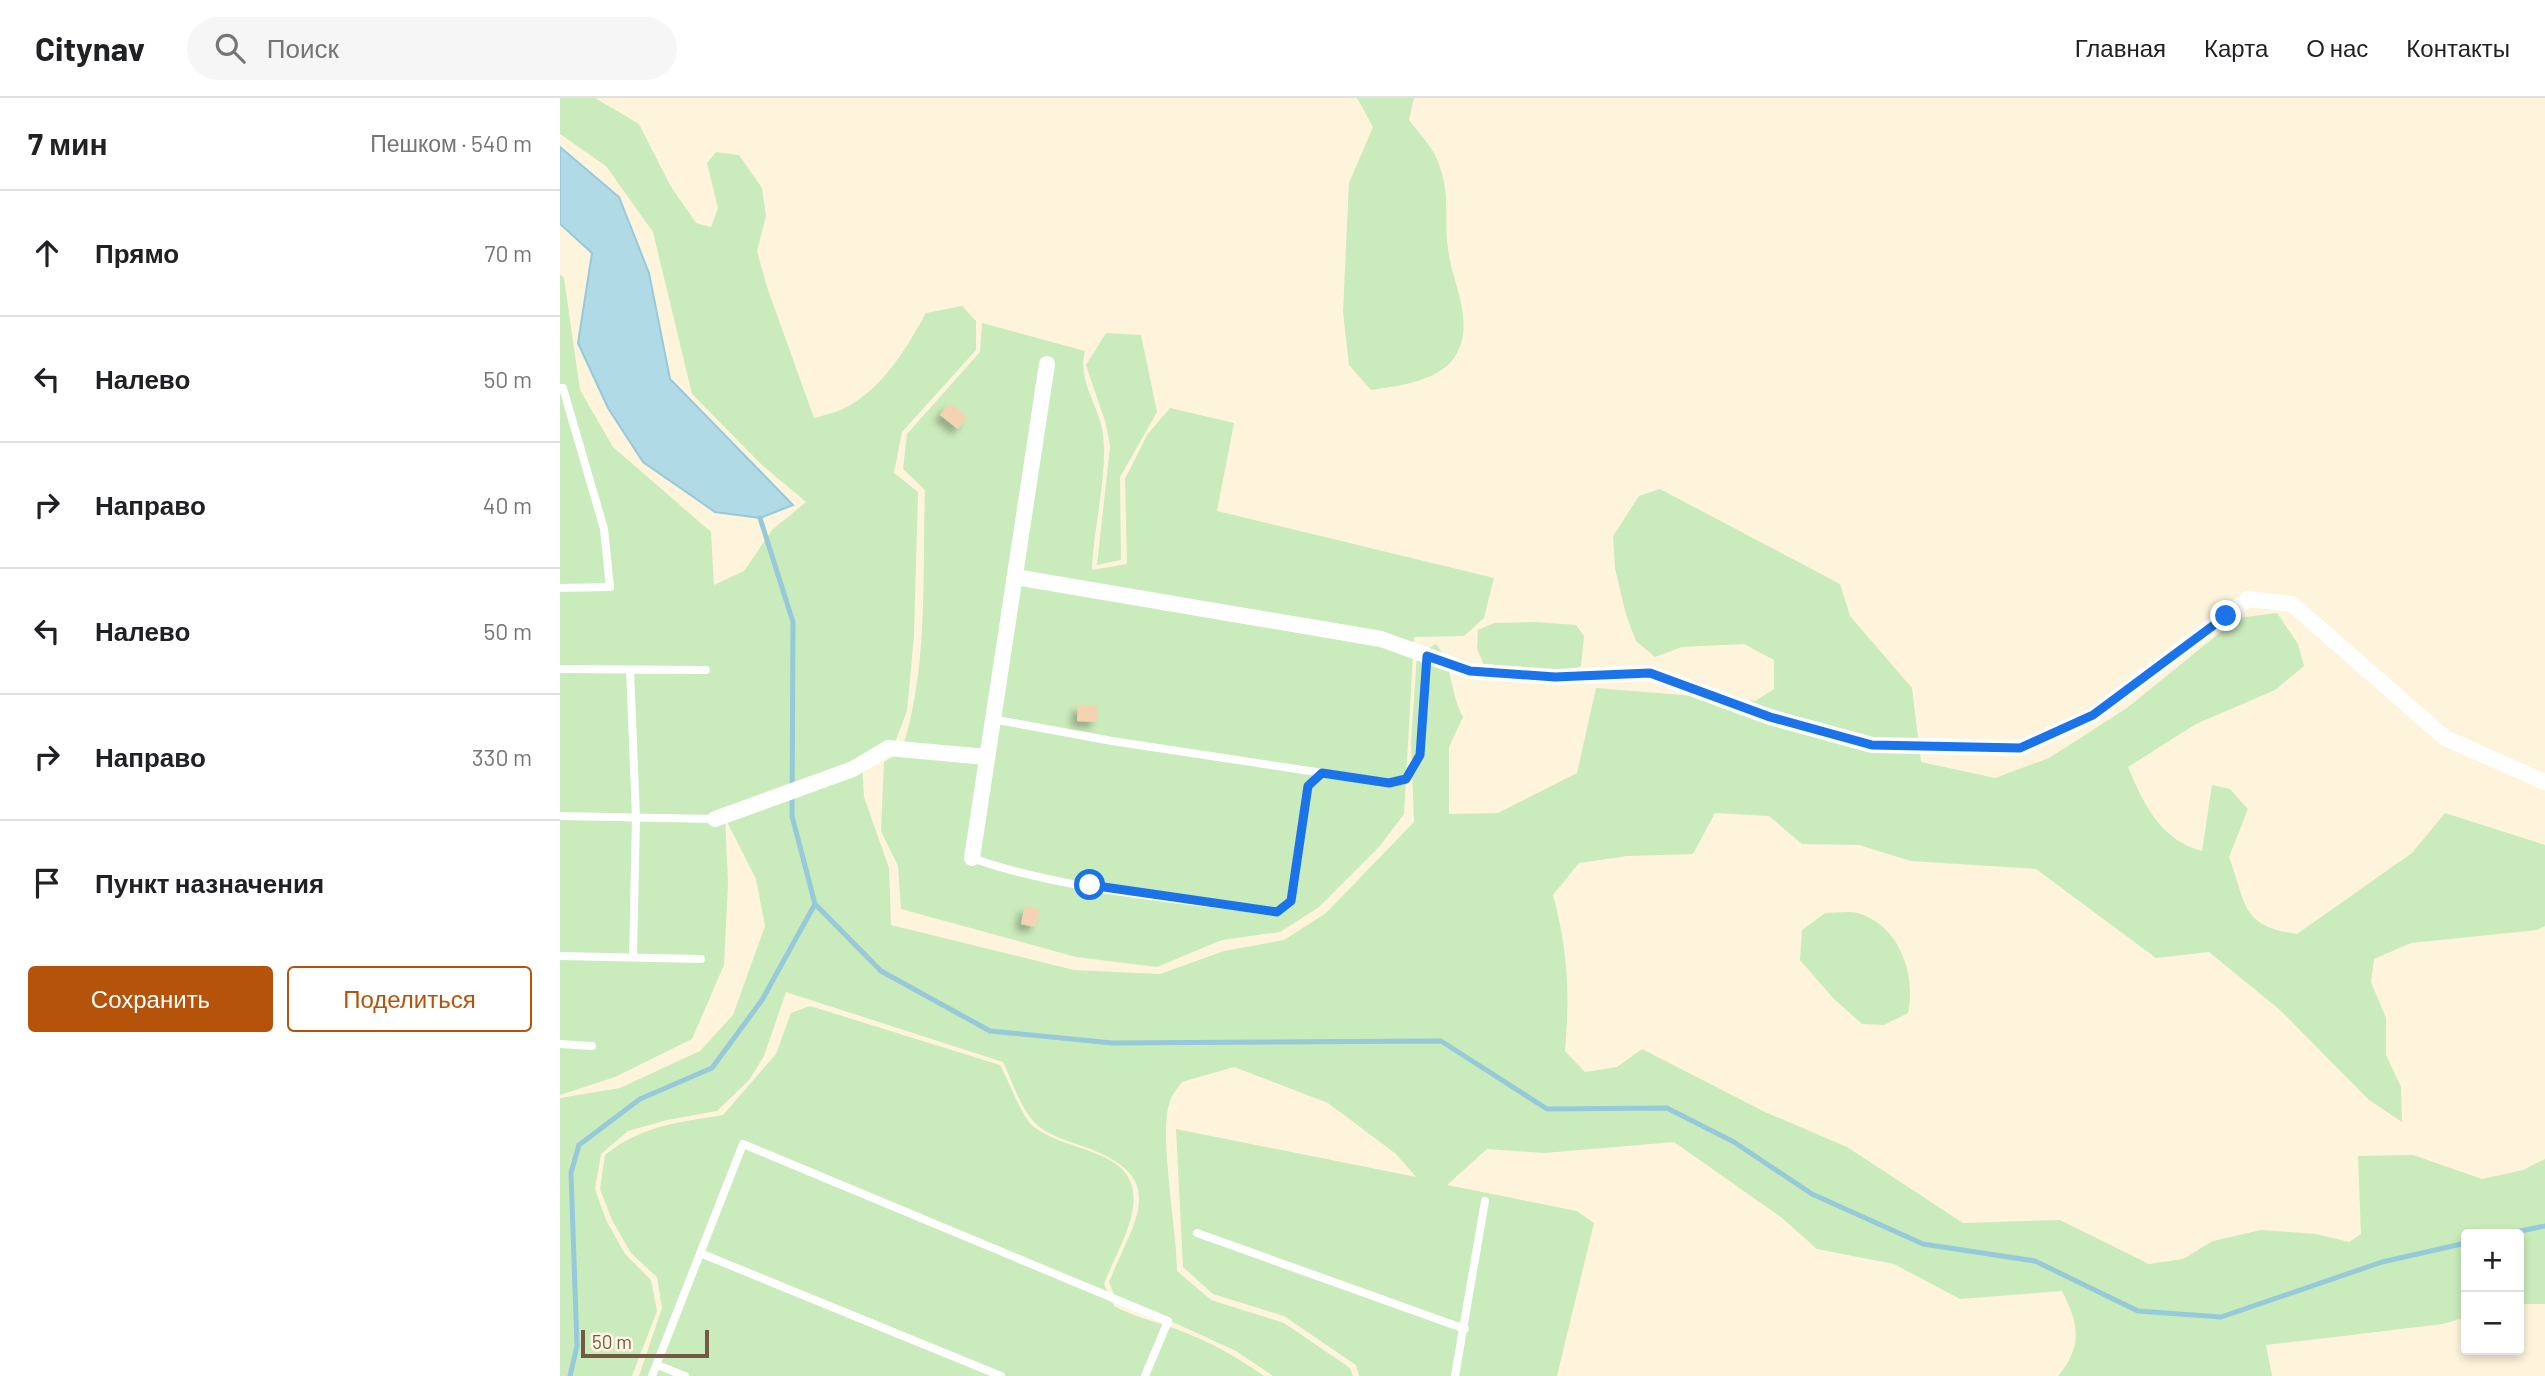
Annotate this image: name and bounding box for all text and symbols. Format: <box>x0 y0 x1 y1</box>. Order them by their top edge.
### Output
search box <box>187 17 677 80</box>
text: Citynav <box>35 28 145 68</box>
icon: search <box>211 29 249 67</box>
text: Поиск <box>267 32 339 63</box>
text: Главная <box>2075 33 2166 62</box>
text: Карта <box>2204 33 2268 62</box>
text: О нас <box>2306 33 2368 62</box>
text: Контакты <box>2406 33 2510 62</box>
text: 7 мин <box>28 125 108 161</box>
text: Пешком · 540 m <box>370 129 532 157</box>
icon: ahead <box>28 234 66 272</box>
text: Прямо <box>95 237 179 268</box>
text: 70 m <box>485 239 532 267</box>
icon: left <box>28 360 66 398</box>
text: Налево <box>95 363 190 394</box>
text: 50 m <box>484 365 532 393</box>
icon: right <box>28 486 66 524</box>
text: Направо <box>95 489 206 520</box>
text: 40 m <box>483 491 532 519</box>
route end <box>2210 600 2241 631</box>
icon: left <box>28 612 66 650</box>
text: Налево <box>95 615 190 646</box>
text: 50 m <box>484 617 532 645</box>
icon: right <box>28 738 66 776</box>
text: Направо <box>95 741 206 772</box>
text: 330 m <box>472 743 532 771</box>
icon: arrive <box>28 864 66 902</box>
text: Пункт назначения <box>95 867 324 898</box>
route start <box>1074 869 1105 900</box>
button: Сохранить <box>28 966 273 1032</box>
button: Поделиться <box>287 966 532 1032</box>
map controls <box>2461 1229 2524 1355</box>
button: + <box>2461 1229 2524 1292</box>
button: − <box>2461 1292 2524 1355</box>
scale bar <box>581 1327 709 1359</box>
text: 50 m <box>592 1330 632 1353</box>

